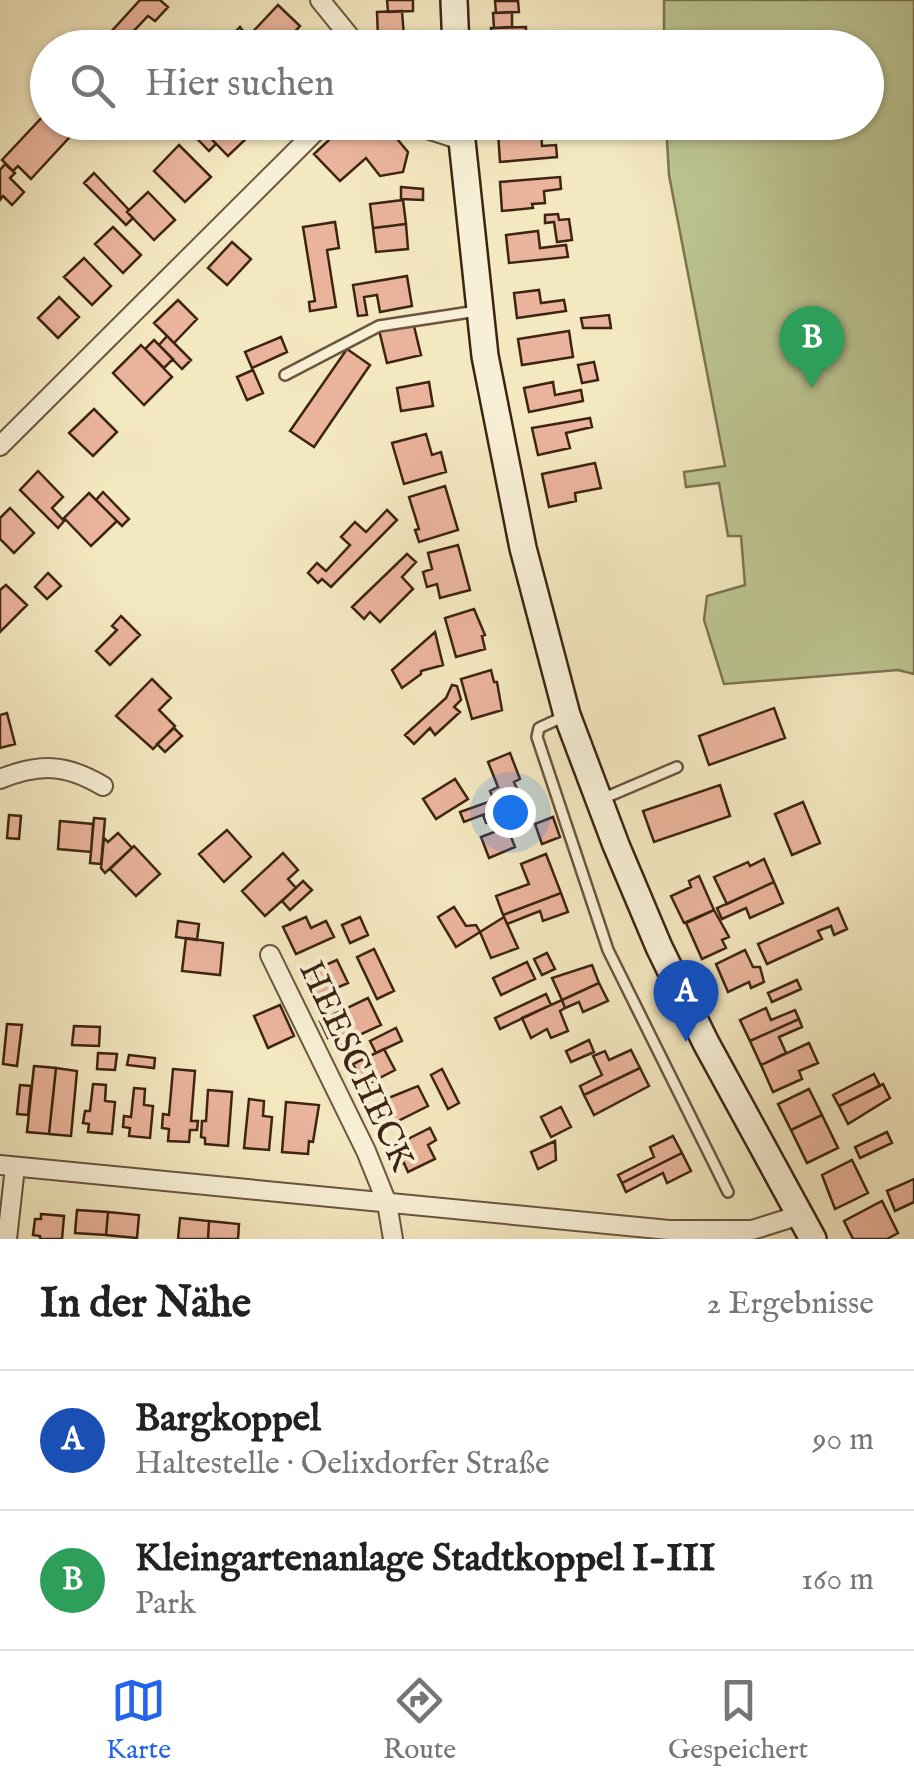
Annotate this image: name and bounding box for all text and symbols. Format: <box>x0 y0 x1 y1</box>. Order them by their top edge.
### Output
search box <box>30 30 884 140</box>
icon: search <box>65 58 120 113</box>
text: Hier suchen <box>145 61 335 109</box>
pin: B <box>780 306 844 388</box>
your location <box>485 787 536 838</box>
street label: HEESCHECK <box>288 954 424 1179</box>
pin: A <box>654 960 718 1042</box>
text: In der Nähe <box>40 1278 251 1331</box>
text: 2 Ergebnisse <box>706 1284 874 1325</box>
text: Bargkoppel <box>135 1396 321 1444</box>
text: A <box>62 1420 83 1461</box>
text: 90 m <box>813 1420 874 1461</box>
text: Haltestelle · Oelixdorfer Straße <box>135 1444 550 1485</box>
text: Kleingartenanlage Stadtkoppel I-III <box>135 1536 715 1584</box>
text: B <box>62 1560 83 1601</box>
text: 160 m <box>801 1560 874 1601</box>
text: Park <box>135 1584 196 1625</box>
tab: Karte <box>106 1673 171 1768</box>
tab: Route <box>383 1673 456 1768</box>
tab: Gespeichert <box>668 1673 808 1768</box>

